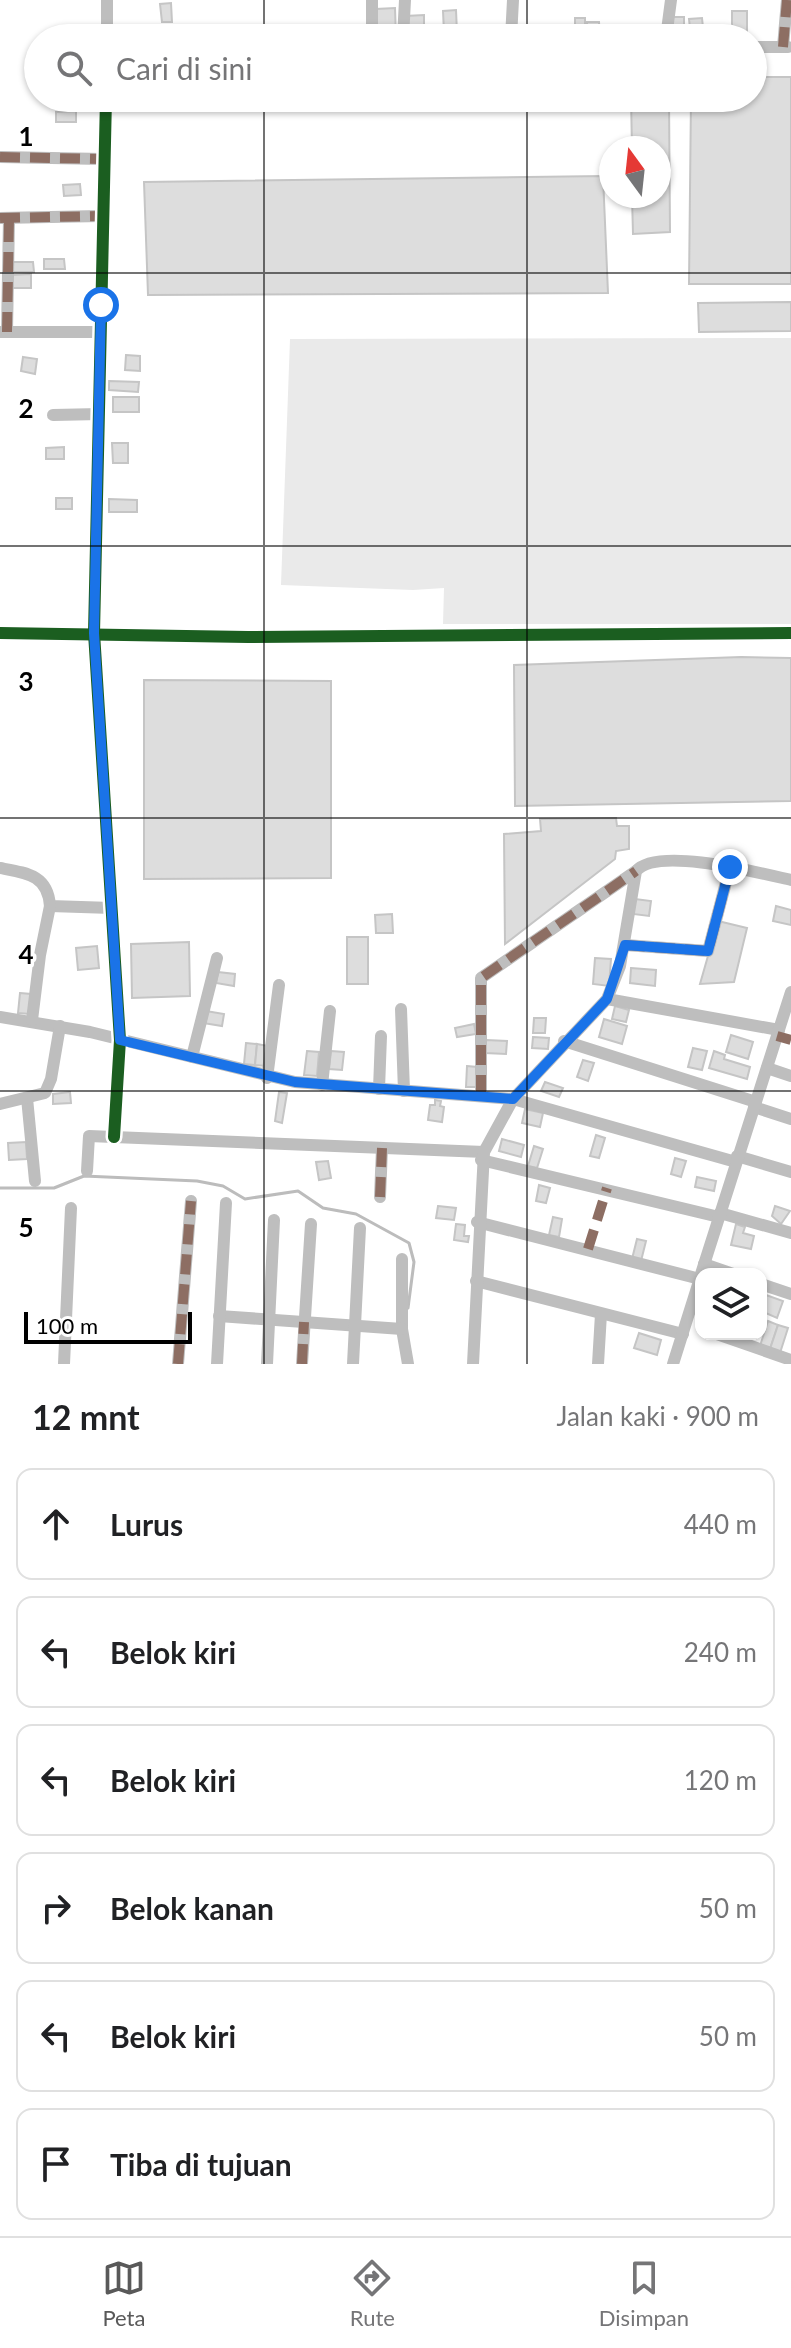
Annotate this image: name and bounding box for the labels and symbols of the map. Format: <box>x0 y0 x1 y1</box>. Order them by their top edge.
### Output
text: 1 <box>18 120 34 152</box>
north arrow <box>599 136 671 208</box>
route start <box>83 287 119 323</box>
text: 2 <box>18 392 34 424</box>
text: 3 <box>18 665 34 697</box>
route end <box>712 849 748 885</box>
text: 4 <box>18 938 34 970</box>
text: 5 <box>18 1211 34 1243</box>
scale bar <box>24 1308 192 1344</box>

